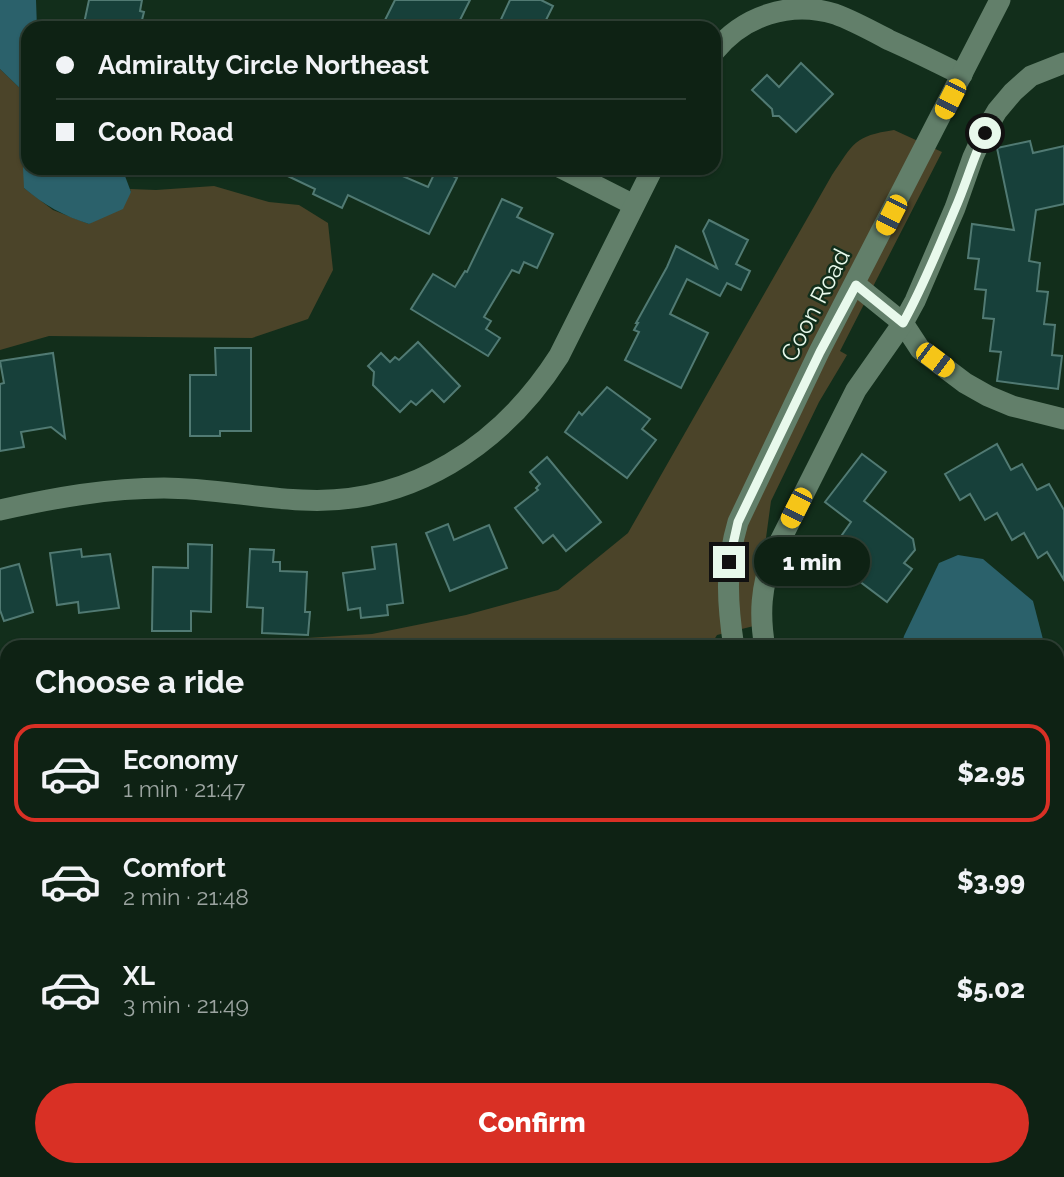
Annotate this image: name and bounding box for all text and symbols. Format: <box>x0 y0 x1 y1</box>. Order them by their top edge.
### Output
text: Admiralty Circle Northeast <box>98 50 429 80</box>
car <box>932 76 969 122</box>
text: Coon Road <box>98 117 234 147</box>
route start <box>969 117 1001 149</box>
car <box>873 192 910 238</box>
street label: Coon Road <box>774 244 856 366</box>
car <box>912 339 959 381</box>
car <box>778 485 815 531</box>
callout: 1 min <box>754 538 869 586</box>
route end <box>713 546 745 578</box>
text: 1 min <box>782 548 842 575</box>
text: Choose a ride <box>35 663 244 700</box>
icon: car <box>39 742 102 805</box>
text: Economy <box>123 745 238 775</box>
text: $2.95 <box>957 758 1025 788</box>
text: 1 min · 21:47 <box>123 775 245 802</box>
icon: car <box>39 850 102 913</box>
text: Comfort <box>123 853 226 883</box>
text: $3.99 <box>957 866 1025 896</box>
text: 2 min · 21:48 <box>123 883 249 910</box>
icon: car <box>39 958 102 1021</box>
text: XL <box>123 961 155 991</box>
text: $5.02 <box>957 974 1025 1004</box>
text: 3 min · 21:49 <box>123 991 249 1018</box>
button: Confirm <box>35 1083 1029 1163</box>

